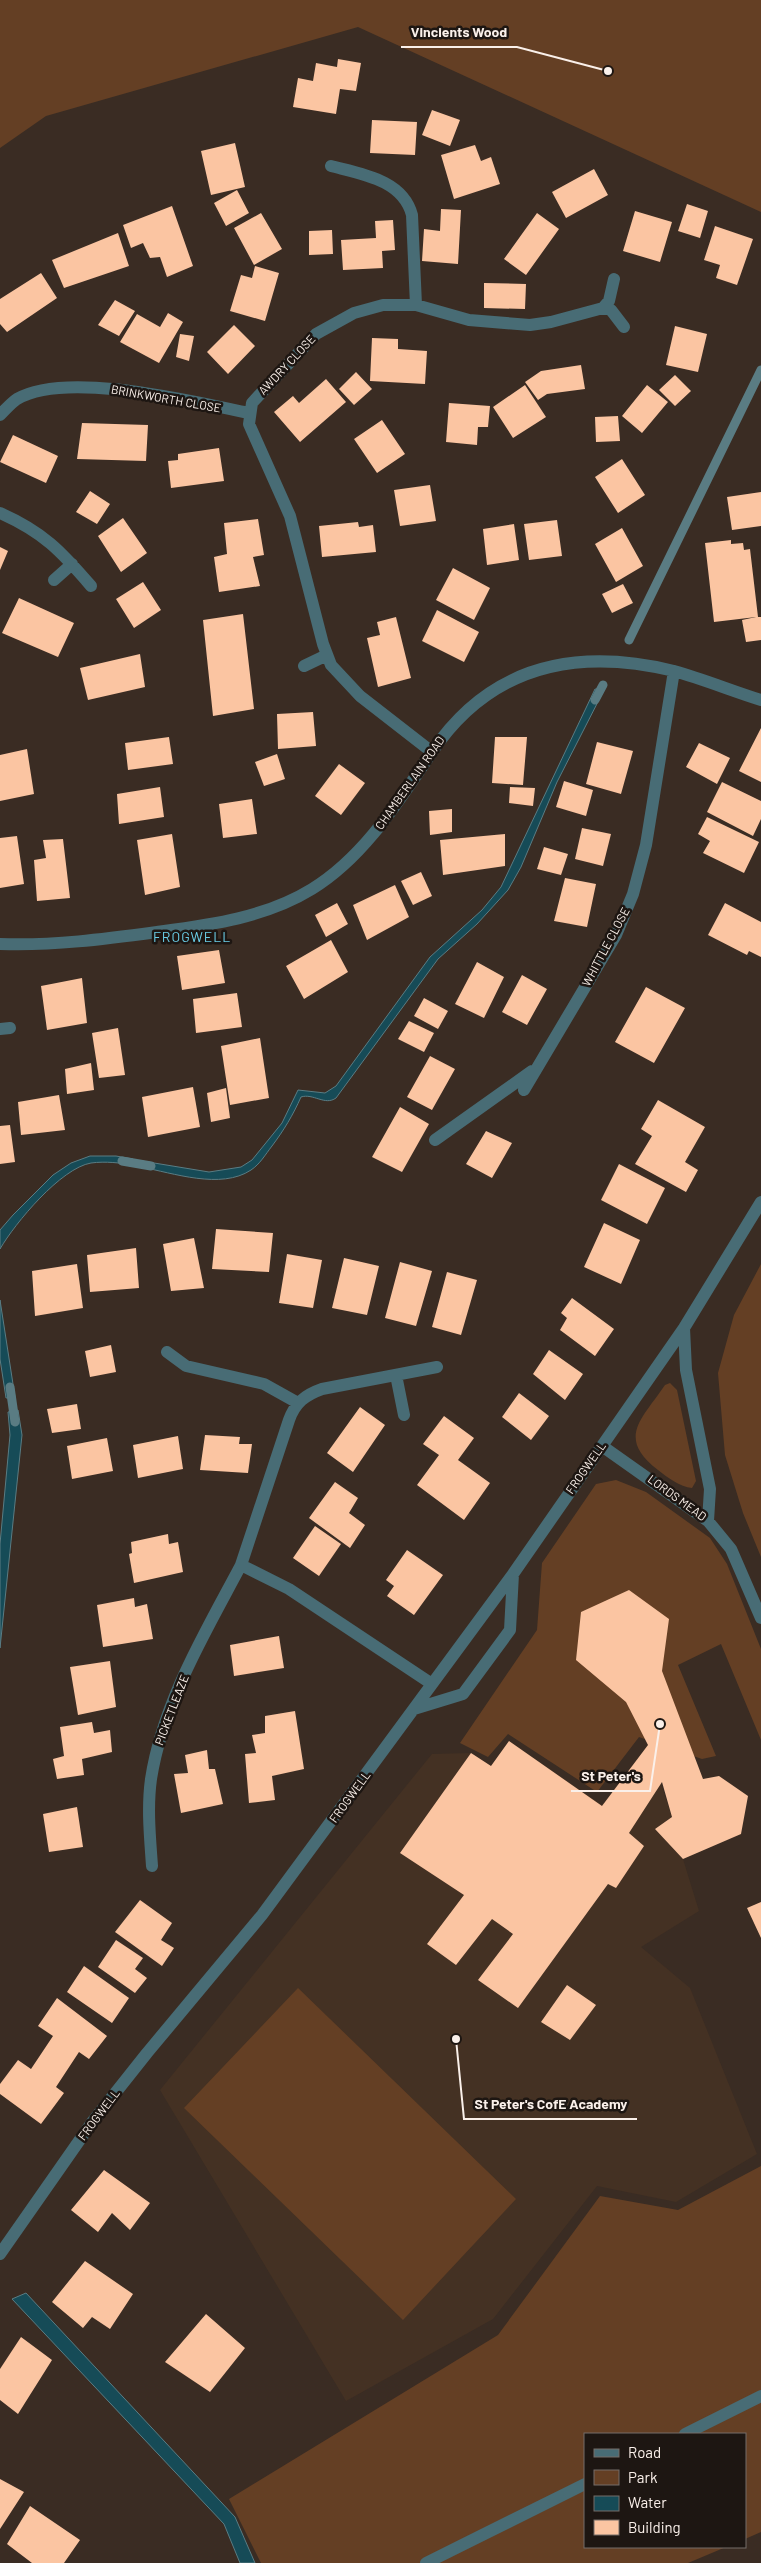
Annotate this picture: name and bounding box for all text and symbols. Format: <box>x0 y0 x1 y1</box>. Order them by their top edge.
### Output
callout: Vincients Wood <box>401 18 517 47</box>
text: Vincients Wood <box>411 23 507 40</box>
street label: AWDRY CLOSE <box>255 331 318 397</box>
street label: BRINKWORTH CLOSE <box>110 381 222 415</box>
street label: CHAMBERLAIN ROAD <box>372 733 447 832</box>
street label: WHITTLE CLOSE <box>578 905 632 988</box>
district label: FROGWELL <box>153 928 231 945</box>
street label: FROGWELL <box>562 1439 608 1496</box>
street label: LORDS MEAD <box>646 1471 710 1523</box>
street label: PICKETLEAZE <box>151 1672 191 1747</box>
callout: St Peter's <box>571 1762 650 1791</box>
text: St Peter's <box>581 1767 641 1784</box>
street label: FROGWELL <box>326 1768 373 1825</box>
street label: FROGWELL <box>75 2086 122 2143</box>
callout: St Peter's CofE Academy <box>464 2090 637 2119</box>
text: St Peter's CofE Academy <box>475 2095 627 2112</box>
legend <box>584 2433 746 2548</box>
text: Road <box>628 2443 661 2461</box>
text: Park <box>628 2468 658 2486</box>
text: Water <box>628 2493 667 2511</box>
text: Building <box>628 2518 681 2536</box>

